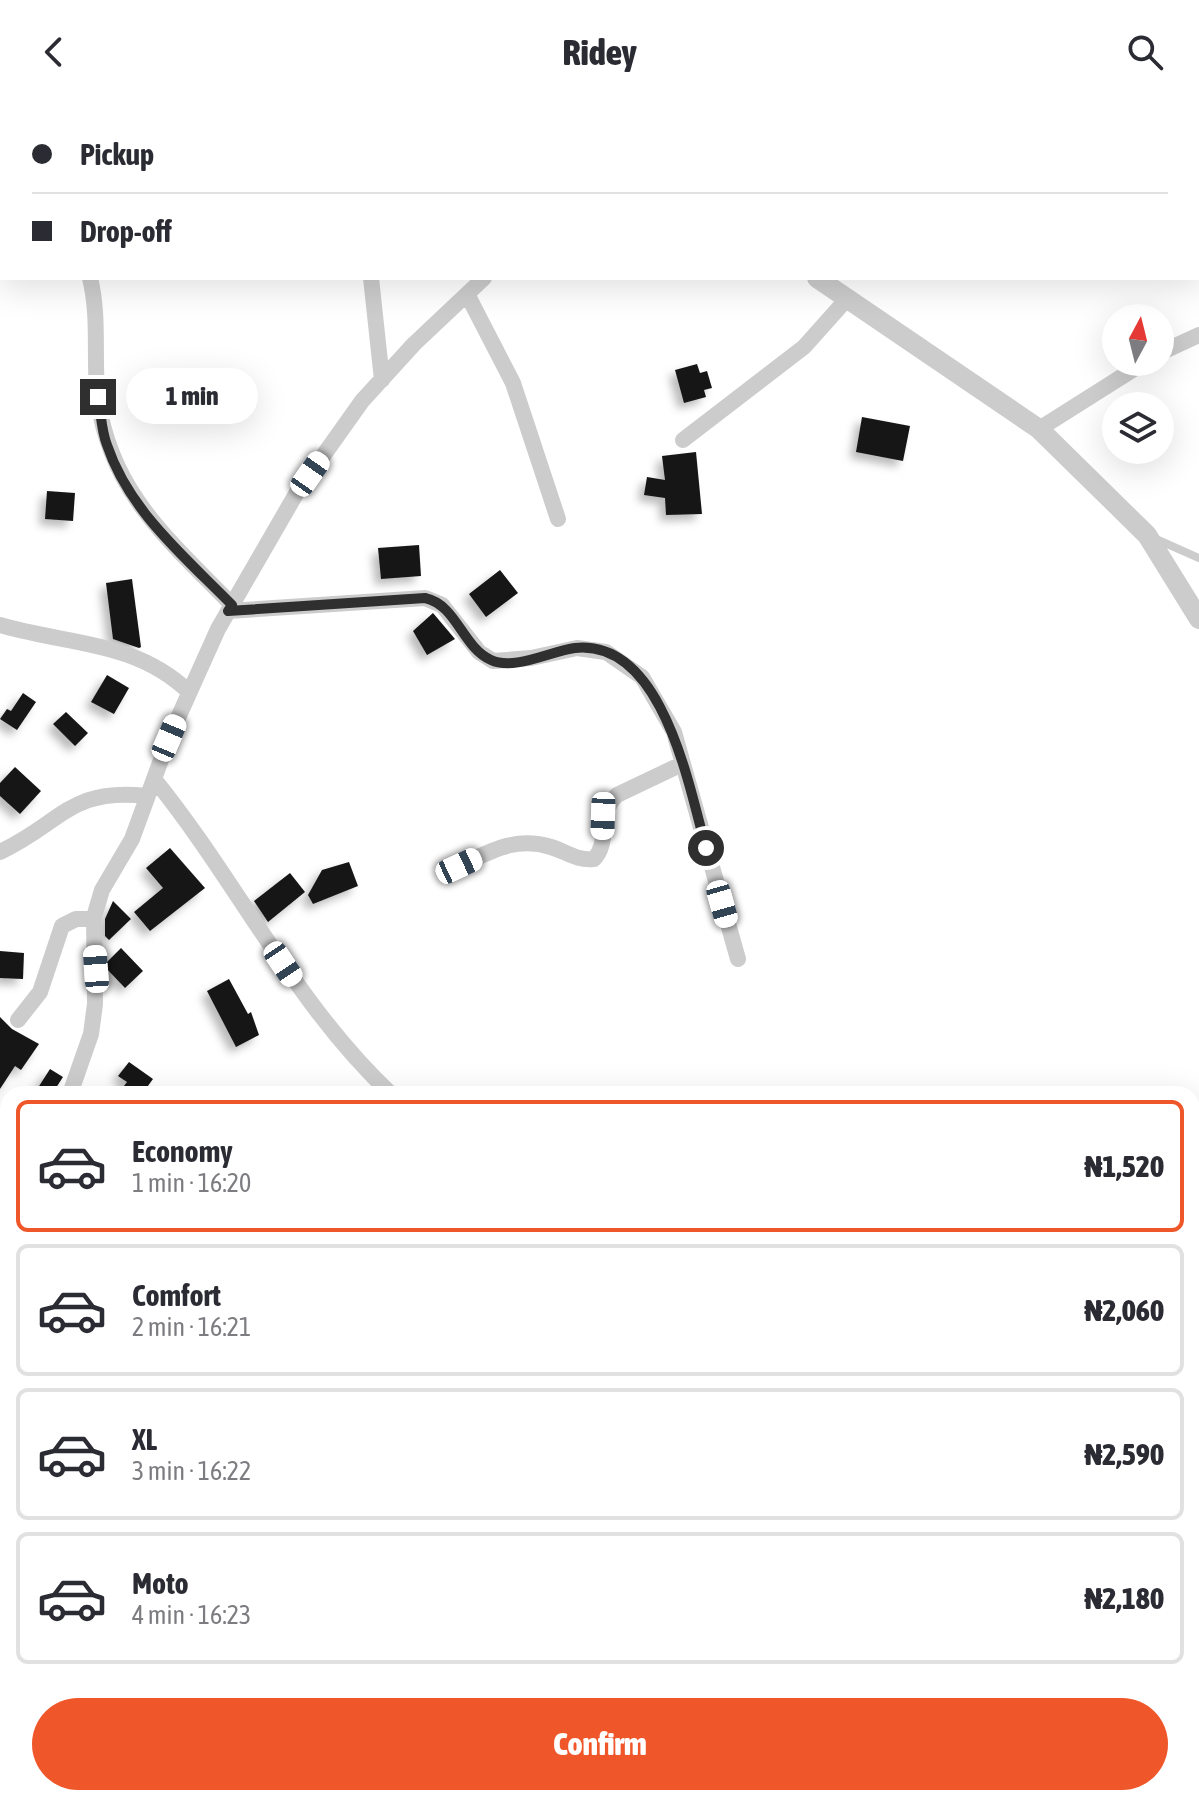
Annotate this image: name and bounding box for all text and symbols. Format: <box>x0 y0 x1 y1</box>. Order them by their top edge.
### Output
icon: back <box>32 30 76 74</box>
icon: search <box>1123 30 1167 74</box>
text: Ridey <box>562 31 637 73</box>
text: Pickup <box>80 137 154 171</box>
text: Drop-off <box>80 214 172 248</box>
north arrow <box>1102 304 1174 376</box>
map controls <box>1102 304 1174 464</box>
callout: 1 min <box>126 369 258 425</box>
route end <box>80 379 116 415</box>
text: 1 min <box>165 381 219 411</box>
button: layers <box>1102 392 1174 464</box>
car <box>286 447 334 501</box>
car <box>149 711 189 765</box>
car <box>590 792 616 840</box>
route start <box>688 830 724 866</box>
car <box>432 845 486 887</box>
car <box>704 878 740 930</box>
car <box>260 937 306 991</box>
car <box>82 944 110 994</box>
icon: car <box>36 1130 108 1202</box>
text: Economy <box>132 1134 233 1168</box>
text: ₦1,520 <box>1085 1149 1164 1183</box>
text: 1 min · 16:20 <box>132 1168 251 1198</box>
icon: car <box>36 1274 108 1346</box>
text: Comfort <box>132 1278 221 1312</box>
text: ₦2,060 <box>1085 1293 1164 1327</box>
text: 2 min · 16:21 <box>132 1312 251 1342</box>
icon: car <box>36 1418 108 1490</box>
text: XL <box>132 1422 157 1456</box>
text: ₦2,590 <box>1085 1437 1164 1471</box>
text: 3 min · 16:22 <box>132 1456 251 1486</box>
icon: car <box>36 1562 108 1634</box>
text: Moto <box>132 1566 189 1600</box>
text: ₦2,180 <box>1085 1581 1164 1615</box>
text: 4 min · 16:23 <box>132 1600 251 1630</box>
button: Confirm <box>32 1698 1168 1790</box>

